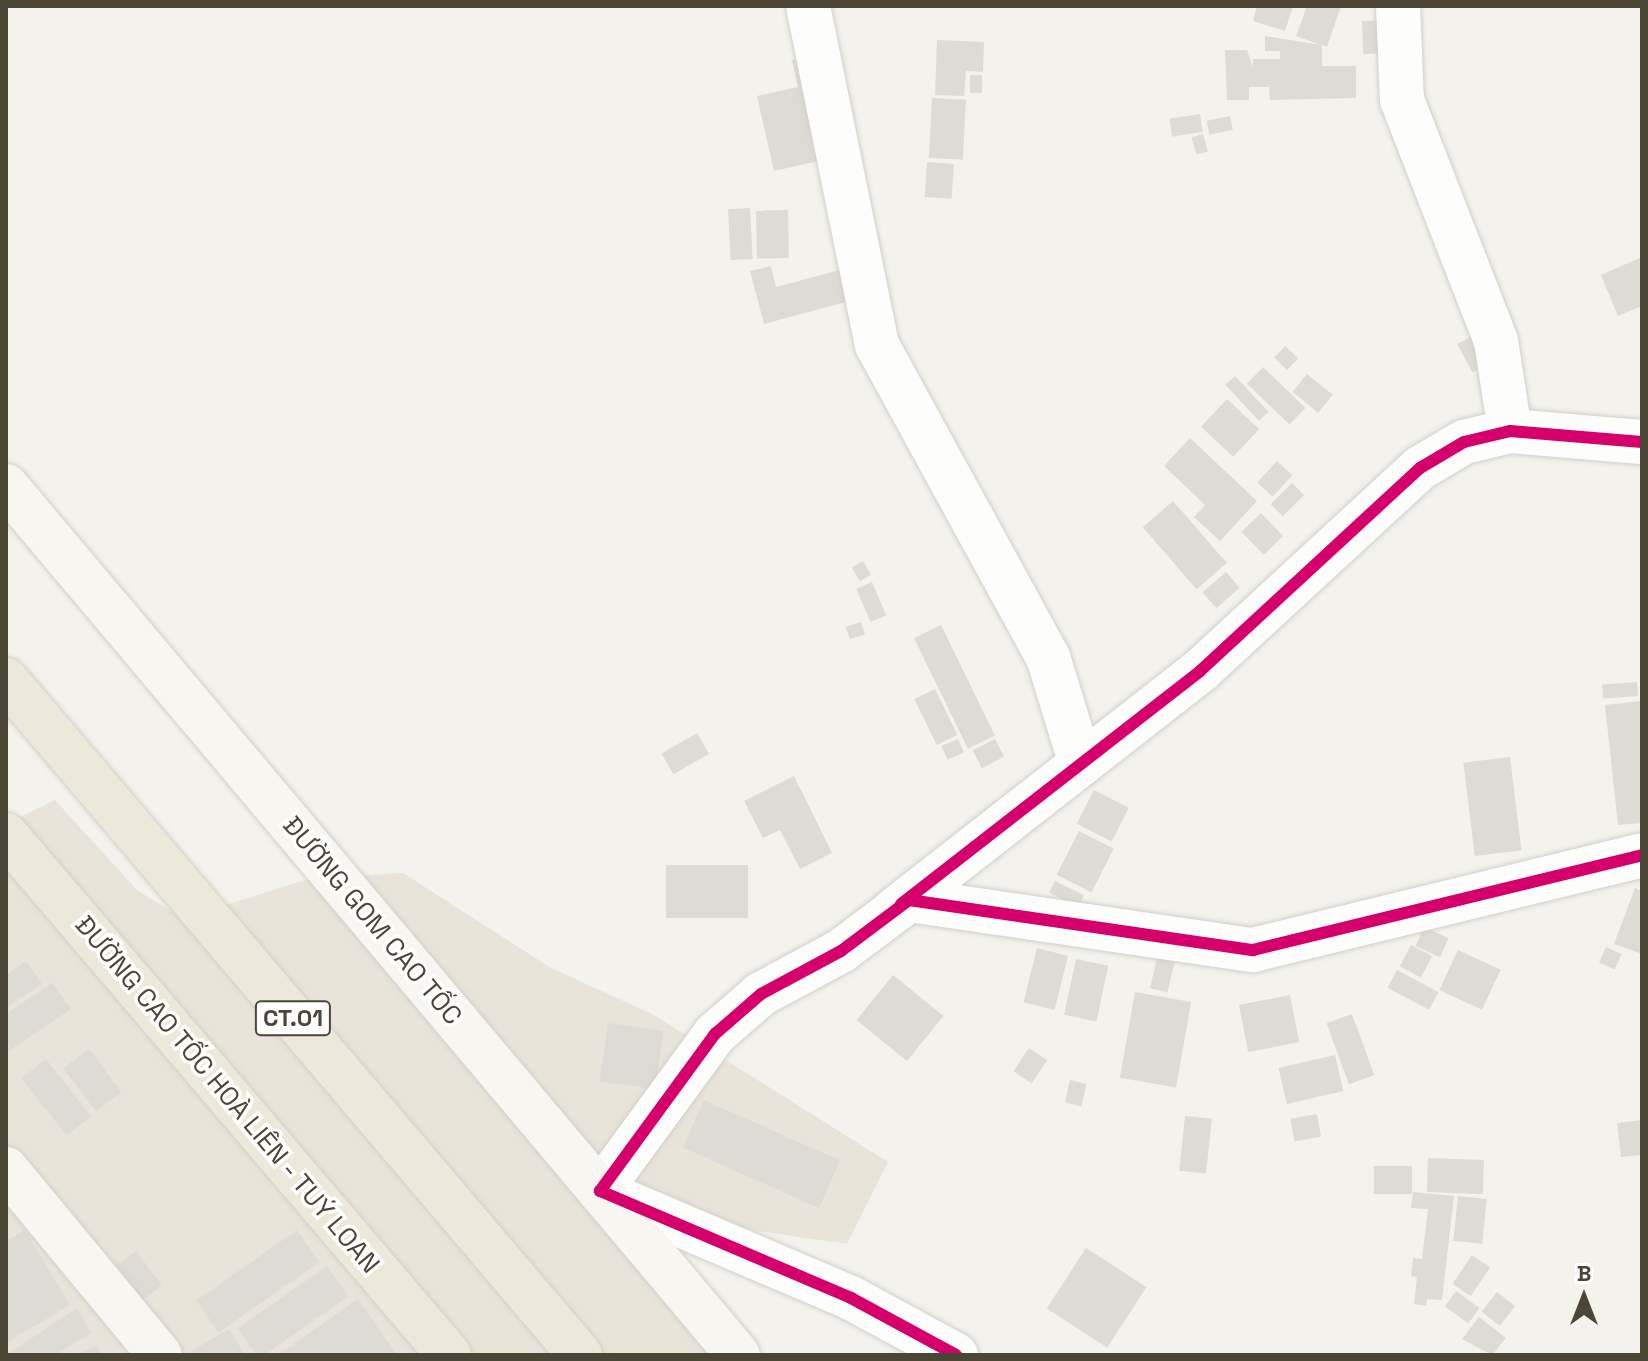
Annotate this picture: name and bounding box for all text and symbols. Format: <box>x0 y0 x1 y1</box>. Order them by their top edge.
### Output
street label: ĐƯỜNG GOM CAO TỐC <box>276 810 468 1032</box>
street label: ĐƯỜNG CAO TỐC HOÀ LIÊN - TUÝ LOAN <box>67 909 387 1281</box>
road number: CT.01 <box>253 998 333 1038</box>
north arrow <box>1544 1257 1624 1337</box>
text: B <box>1577 1259 1591 1287</box>

